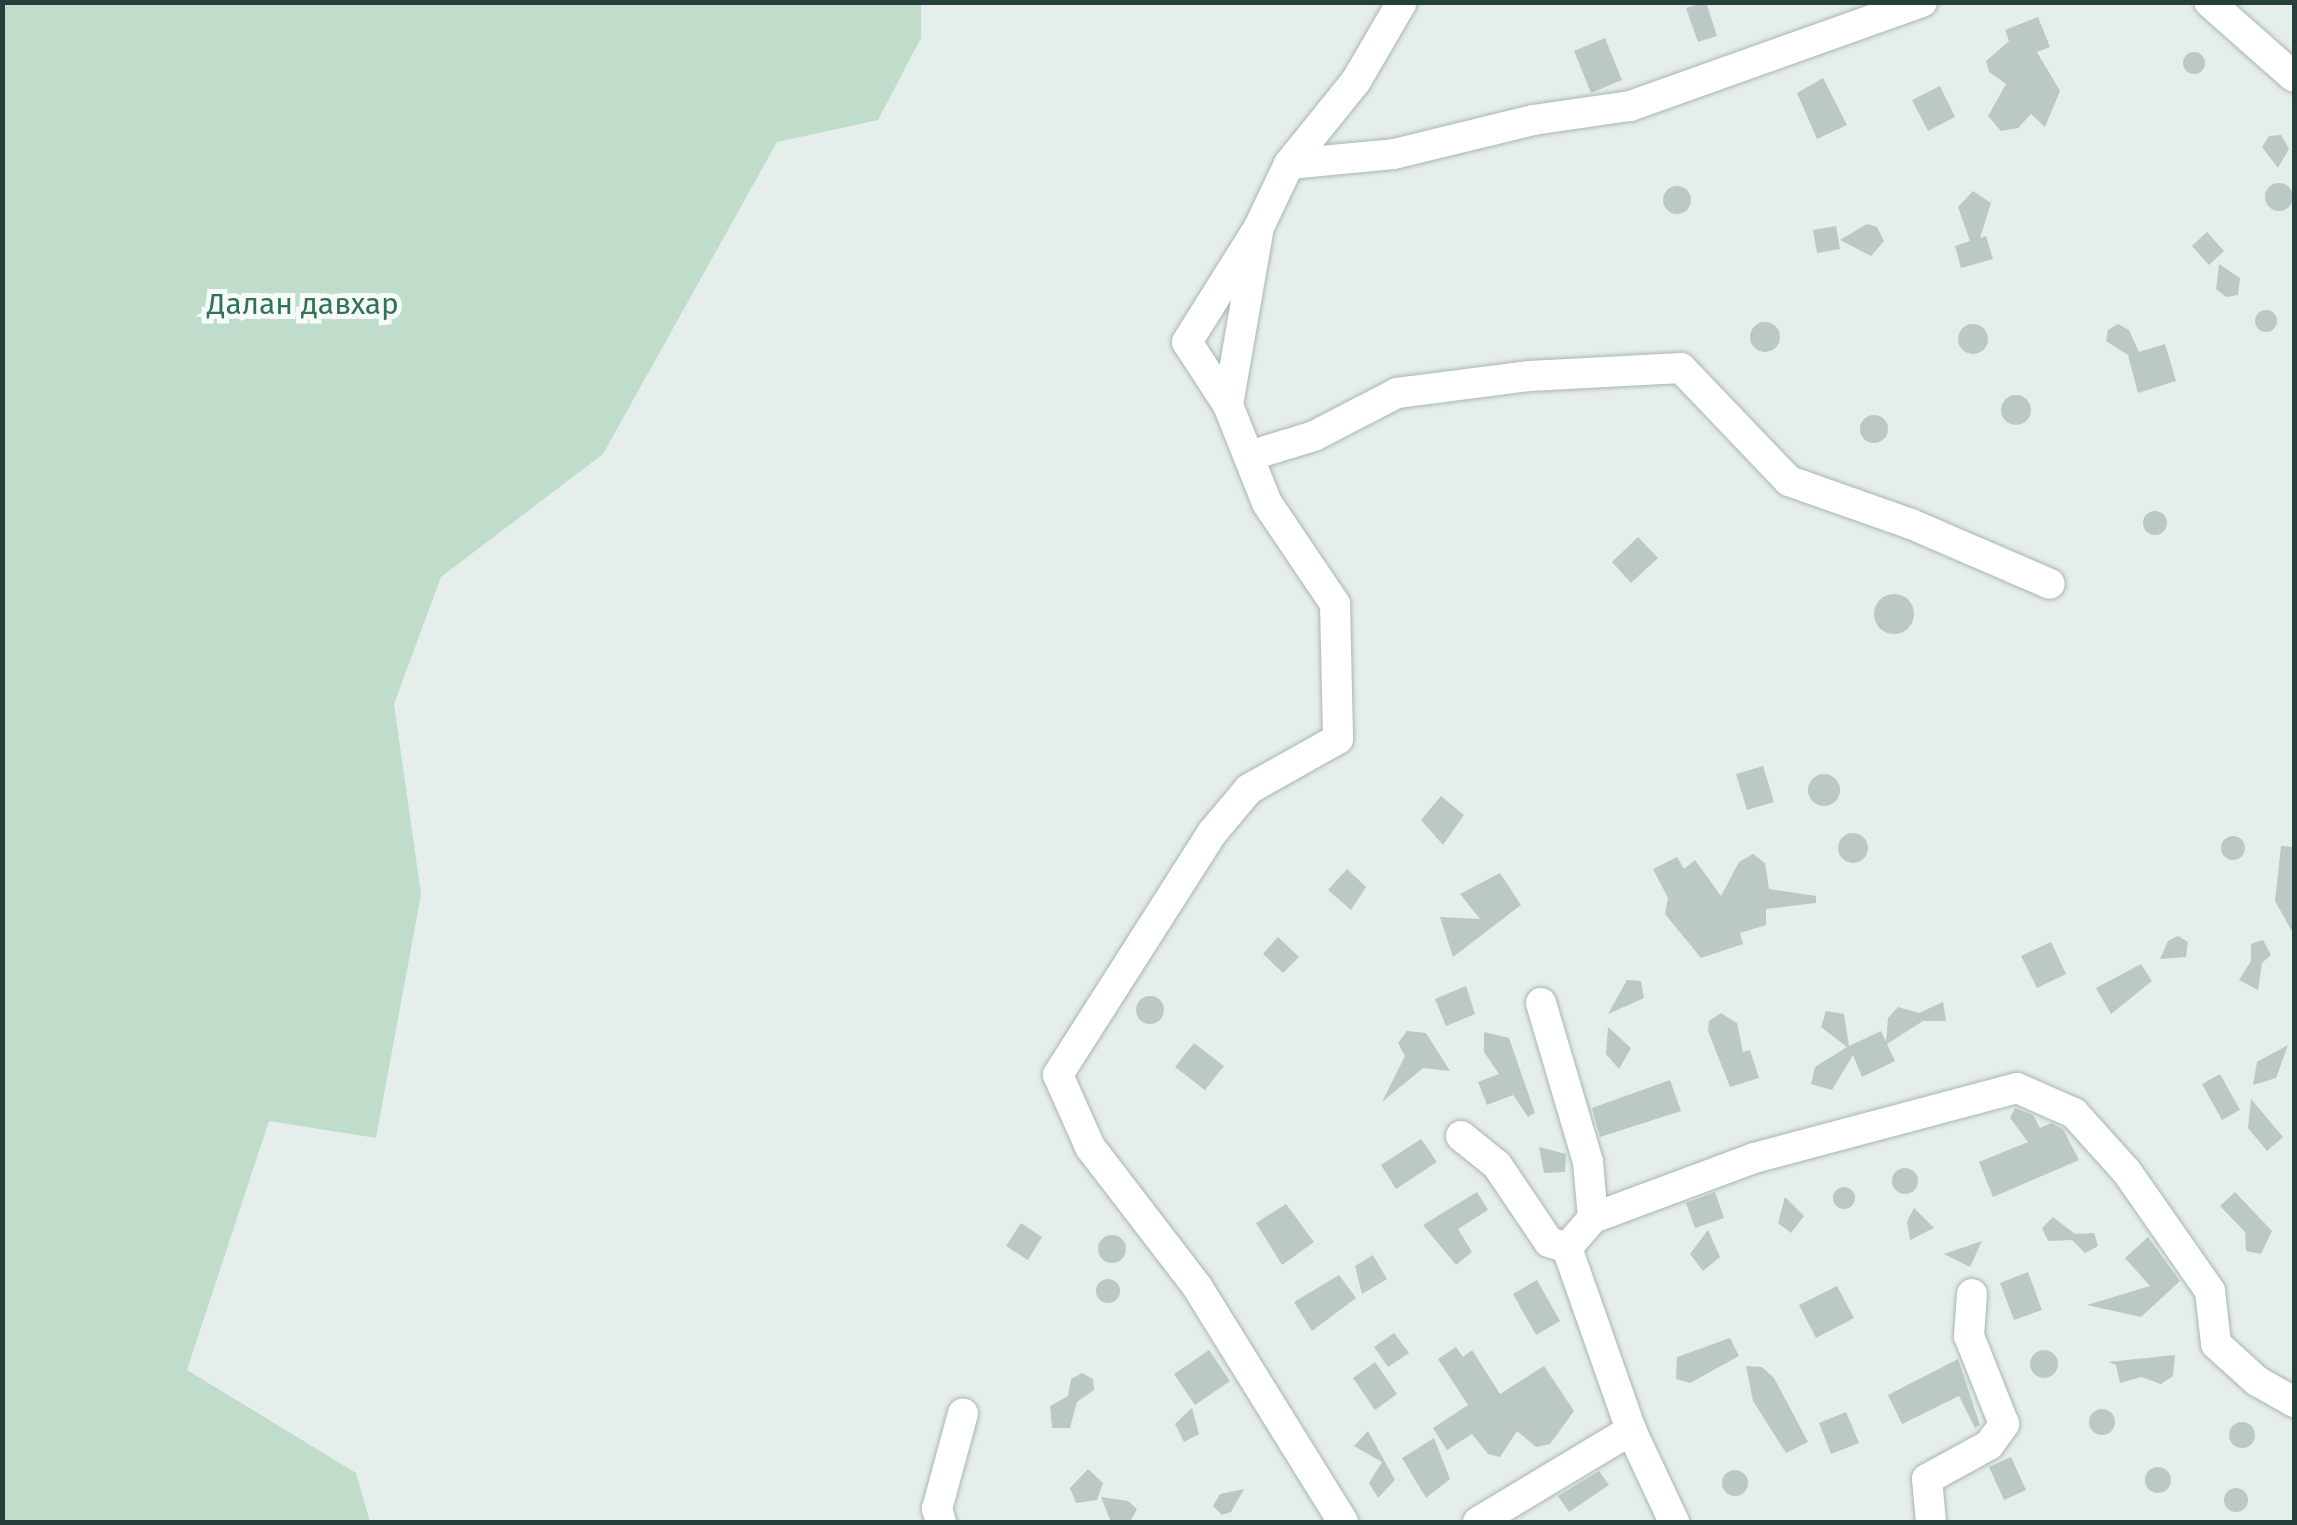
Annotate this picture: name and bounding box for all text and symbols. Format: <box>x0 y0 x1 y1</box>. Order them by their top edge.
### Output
park label: Далан давхар <box>207 286 399 322</box>

